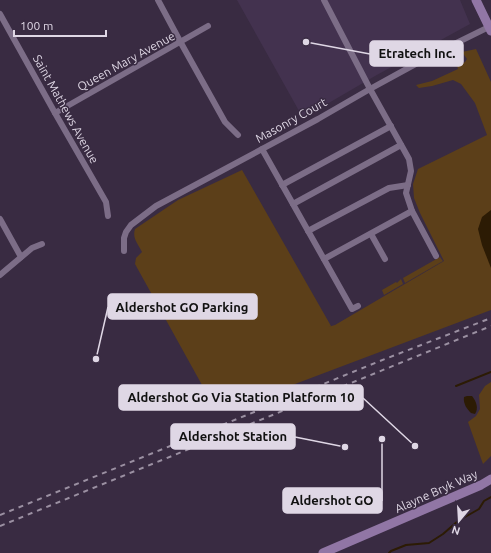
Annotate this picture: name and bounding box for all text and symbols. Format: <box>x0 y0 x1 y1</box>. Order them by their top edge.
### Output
scale bar <box>14 12 106 38</box>
text: 100 m <box>20 19 53 32</box>
street label: Queen Mary Avenue <box>75 29 177 93</box>
callout: Etratech Inc. <box>370 41 463 66</box>
text: Etratech Inc. <box>379 46 455 60</box>
street label: Saint Mathews Avenue <box>31 52 101 166</box>
street label: Masonry Court <box>253 95 329 145</box>
callout: Aldershot GO Parking <box>108 294 257 319</box>
text: Aldershot GO Parking <box>116 300 248 314</box>
callout: Aldershot Go Via Station Platform 10 <box>119 385 363 410</box>
text: Aldershot Go Via Station Platform 10 <box>127 390 355 404</box>
callout: Aldershot Station <box>171 424 295 449</box>
text: Aldershot Station <box>179 429 287 443</box>
street label: Alayne Bryk Way <box>393 467 479 515</box>
callout: Aldershot GO <box>283 488 382 513</box>
text: Aldershot GO <box>290 493 374 507</box>
north arrow <box>439 501 479 541</box>
text: N <box>450 524 462 537</box>

